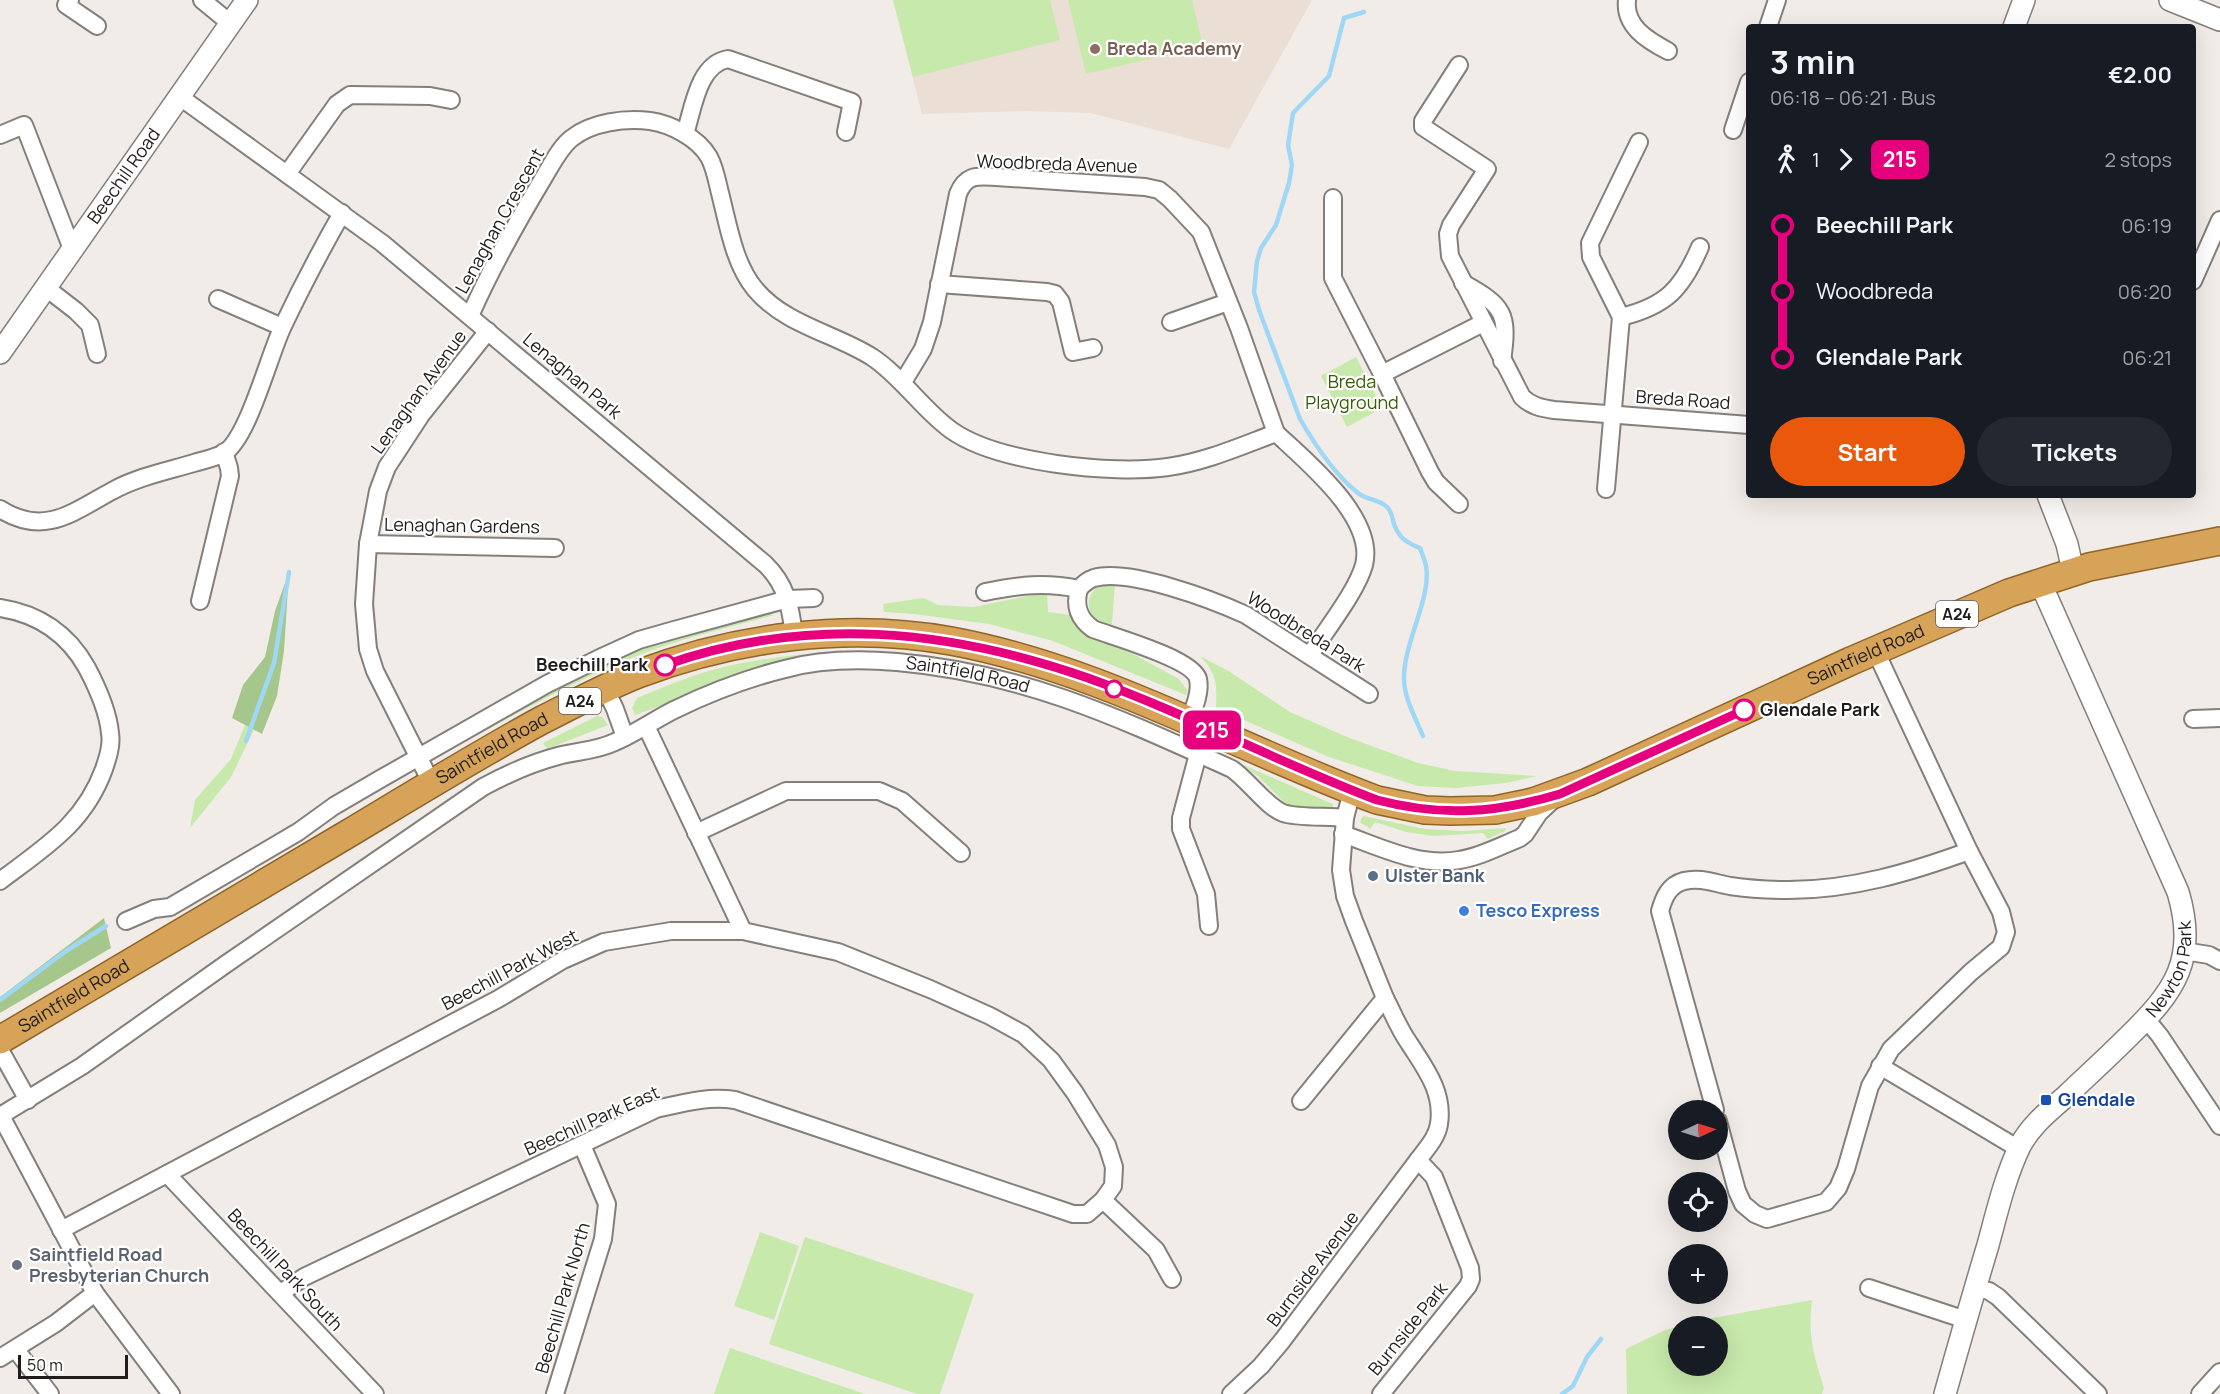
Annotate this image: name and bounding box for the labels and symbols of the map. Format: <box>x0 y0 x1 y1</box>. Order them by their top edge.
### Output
place label: Breda Academy <box>1107 36 1241 60</box>
marker: Breda Academy <box>1088 42 1102 56</box>
street label: Beechill Road <box>81 123 165 228</box>
street label: Lenaghan Crescent <box>449 144 549 298</box>
street label: Woodbreda Avenue <box>976 148 1138 178</box>
street label: Lenaghan Avenue <box>365 325 471 458</box>
street label: Lenaghan Park <box>518 327 628 424</box>
park label: Breda Playground <box>1305 369 1399 414</box>
street label: Breda Road <box>1635 384 1731 414</box>
street label: Lenaghan Gardens <box>384 512 540 538</box>
street label: Woodbreda Park <box>1243 585 1371 678</box>
road number: A24 <box>1936 601 1978 627</box>
street label: Saintfield Road <box>1803 618 1928 691</box>
street label: Saintfield Road <box>905 650 1033 698</box>
place label: Beechill Park <box>536 652 649 676</box>
marker: Beechill Park <box>654 654 676 676</box>
unlabelled marker <box>1105 680 1123 698</box>
road number: A24 <box>559 688 601 714</box>
place label: Glendale Park <box>1760 697 1881 721</box>
marker: Glendale Park <box>1733 699 1755 721</box>
street label: Saintfield Road <box>431 706 552 789</box>
line badge: 215 <box>1178 710 1246 750</box>
place label: Ulster Bank <box>1385 863 1486 887</box>
marker: Ulster Bank <box>1366 869 1380 883</box>
place label: Tesco Express <box>1476 898 1600 922</box>
marker: Tesco Express <box>1457 904 1471 918</box>
street label: Newton Park <box>2140 919 2196 1022</box>
street label: Beechill Park West <box>437 923 582 1015</box>
street label: Saintfield Road <box>13 953 134 1038</box>
street label: Beechill Park East <box>520 1080 663 1161</box>
place label: Glendale <box>2058 1087 2135 1111</box>
marker: Glendale <box>2039 1093 2053 1107</box>
north arrow <box>1668 1100 1728 1160</box>
street label: Beechill Park South <box>223 1203 349 1336</box>
street label: Burnside Avenue <box>1261 1206 1364 1331</box>
street label: Beechill Park North <box>529 1220 595 1376</box>
place label: Saintfield Road Presbyterian Church <box>29 1242 209 1287</box>
marker: Saintfield Road Presbyterian Church <box>10 1258 24 1272</box>
street label: Burnside Park <box>1362 1276 1453 1380</box>
scale bar <box>18 1352 128 1380</box>

